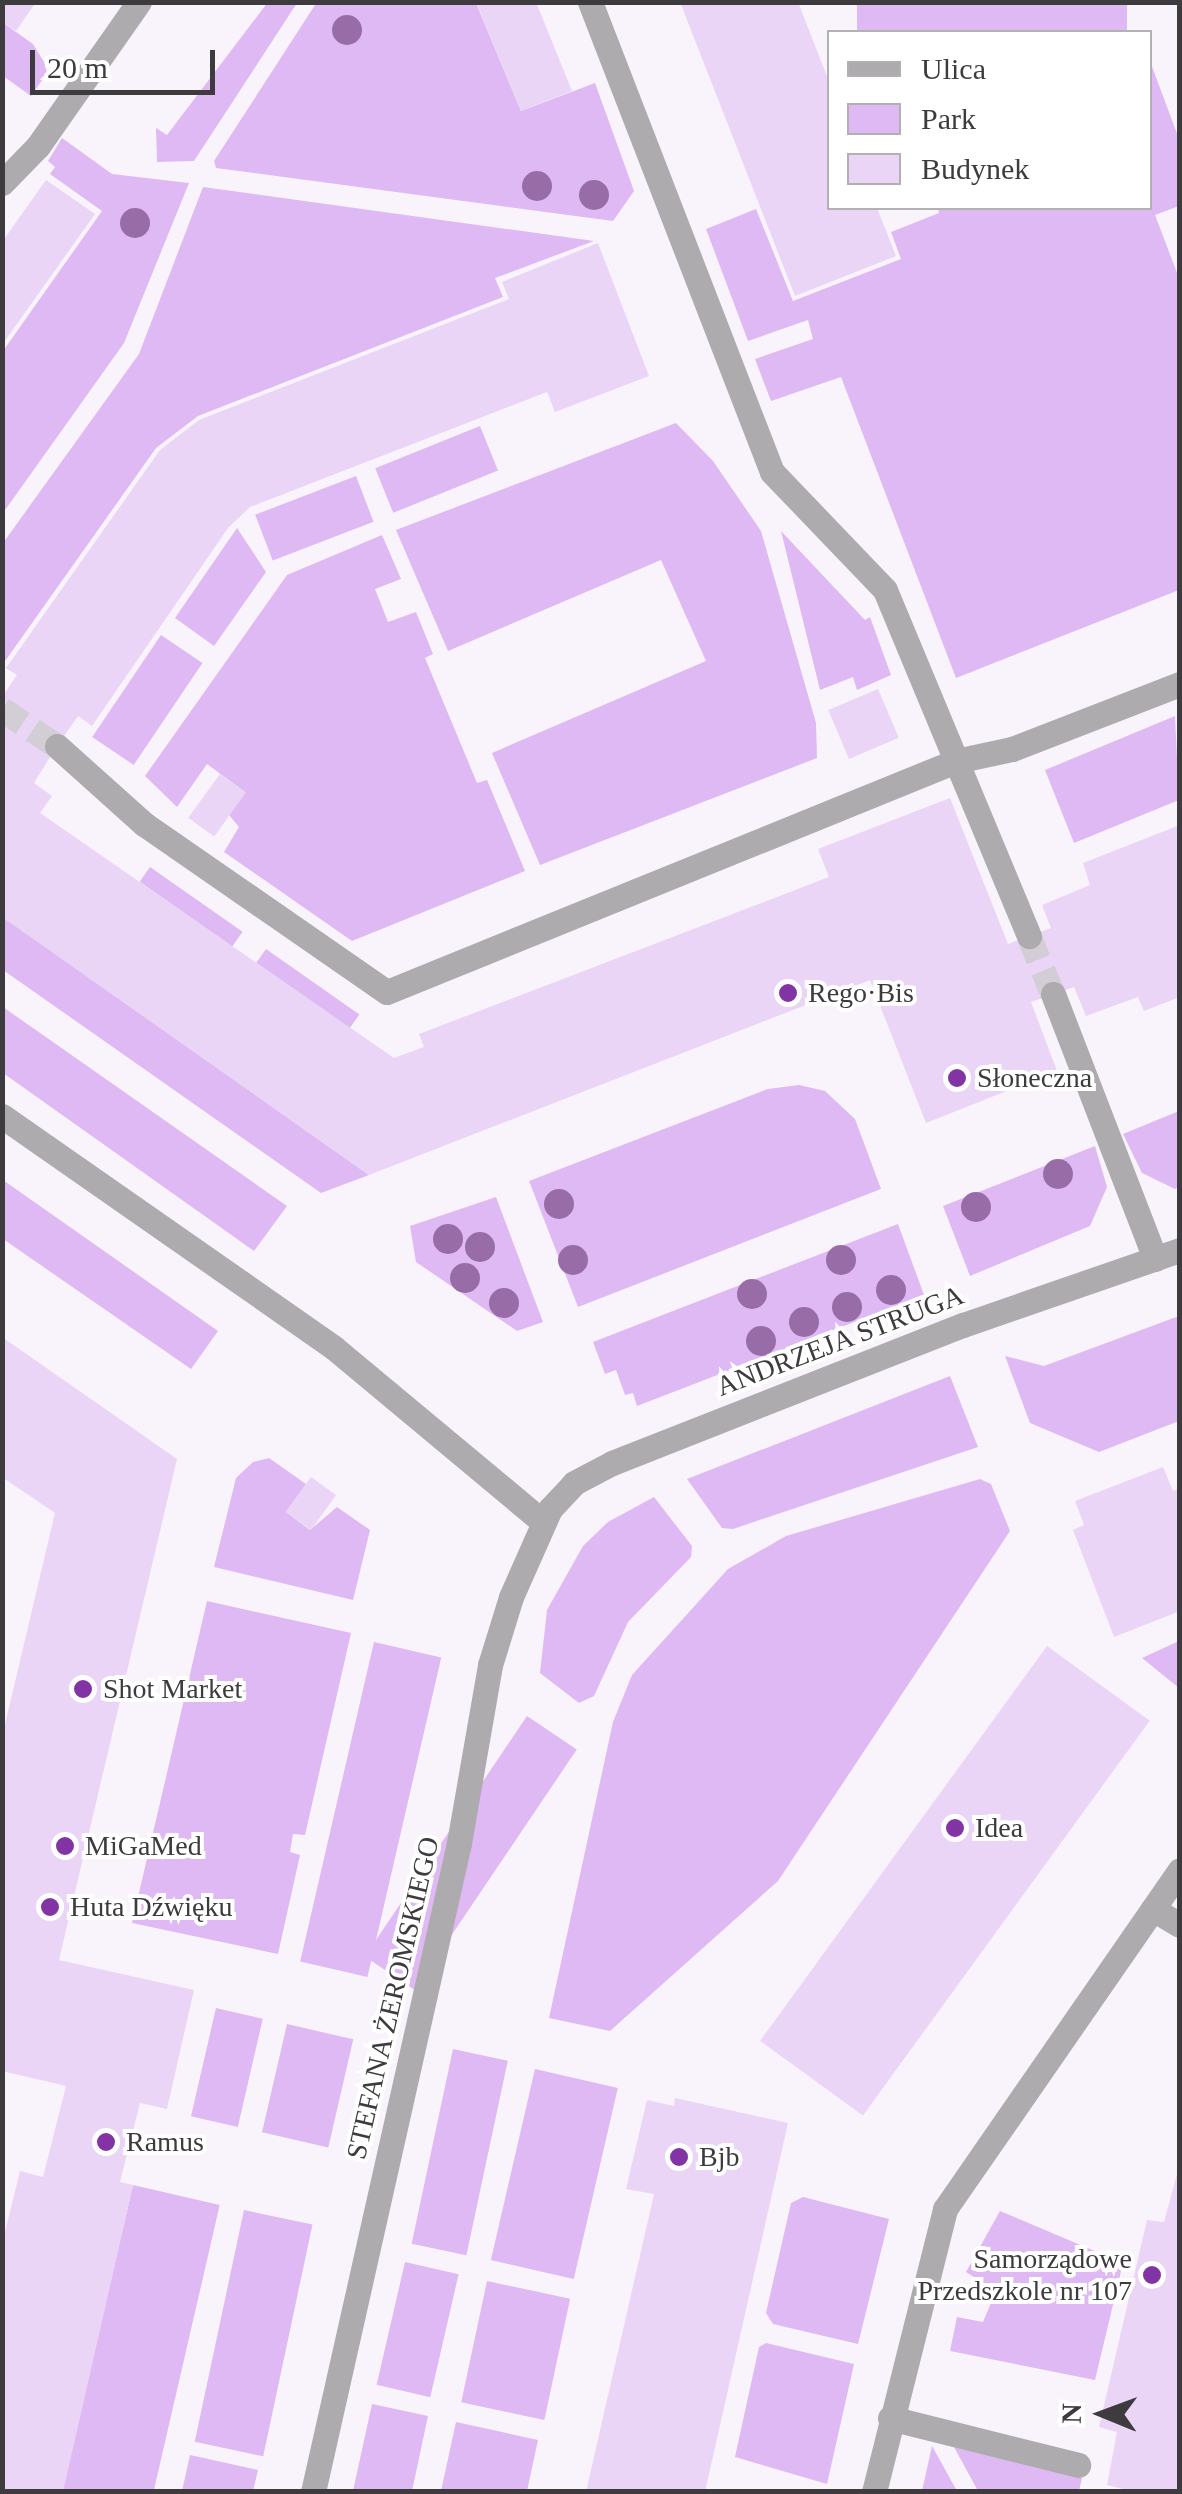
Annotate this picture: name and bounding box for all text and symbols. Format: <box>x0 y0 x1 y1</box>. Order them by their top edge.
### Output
scale bar <box>35 30 220 92</box>
legend <box>827 30 1152 210</box>
text: 20 m <box>47 51 108 84</box>
text: Ulica <box>921 52 986 85</box>
text: Park <box>921 102 976 135</box>
text: Budynek <box>921 152 1029 185</box>
place label: Rego·Bis <box>808 976 914 1010</box>
marker: Rego·Bis <box>777 982 799 1004</box>
place label: Słoneczna <box>977 1061 1092 1095</box>
marker: Słoneczna <box>946 1067 968 1089</box>
street label: ANDRZEJA STRUGA <box>711 1278 969 1404</box>
place label: Shot Market <box>103 1672 242 1706</box>
marker: Shot Market <box>72 1678 94 1700</box>
place label: Idea <box>975 1811 1023 1845</box>
marker: Idea <box>944 1817 966 1839</box>
place label: MiGaMed <box>85 1829 202 1863</box>
street label: STEFANA ŻEROMSKIEGO <box>339 1833 447 2163</box>
marker: MiGaMed <box>54 1835 76 1857</box>
place label: Huta Dźwięku <box>70 1890 233 1924</box>
marker: Huta Dźwięku <box>39 1896 61 1918</box>
place label: Ramus <box>126 2125 204 2159</box>
marker: Ramus <box>95 2131 117 2153</box>
place label: Bjb <box>699 2140 739 2174</box>
marker: Bjb <box>668 2146 690 2168</box>
place label: Samorządowe Przedszkole nr 107 <box>917 2242 1132 2308</box>
marker: Samorządowe Przedszkole nr 107 <box>1141 2264 1163 2286</box>
north arrow <box>1052 2364 1152 2464</box>
text: N <box>1056 2403 1087 2424</box>

